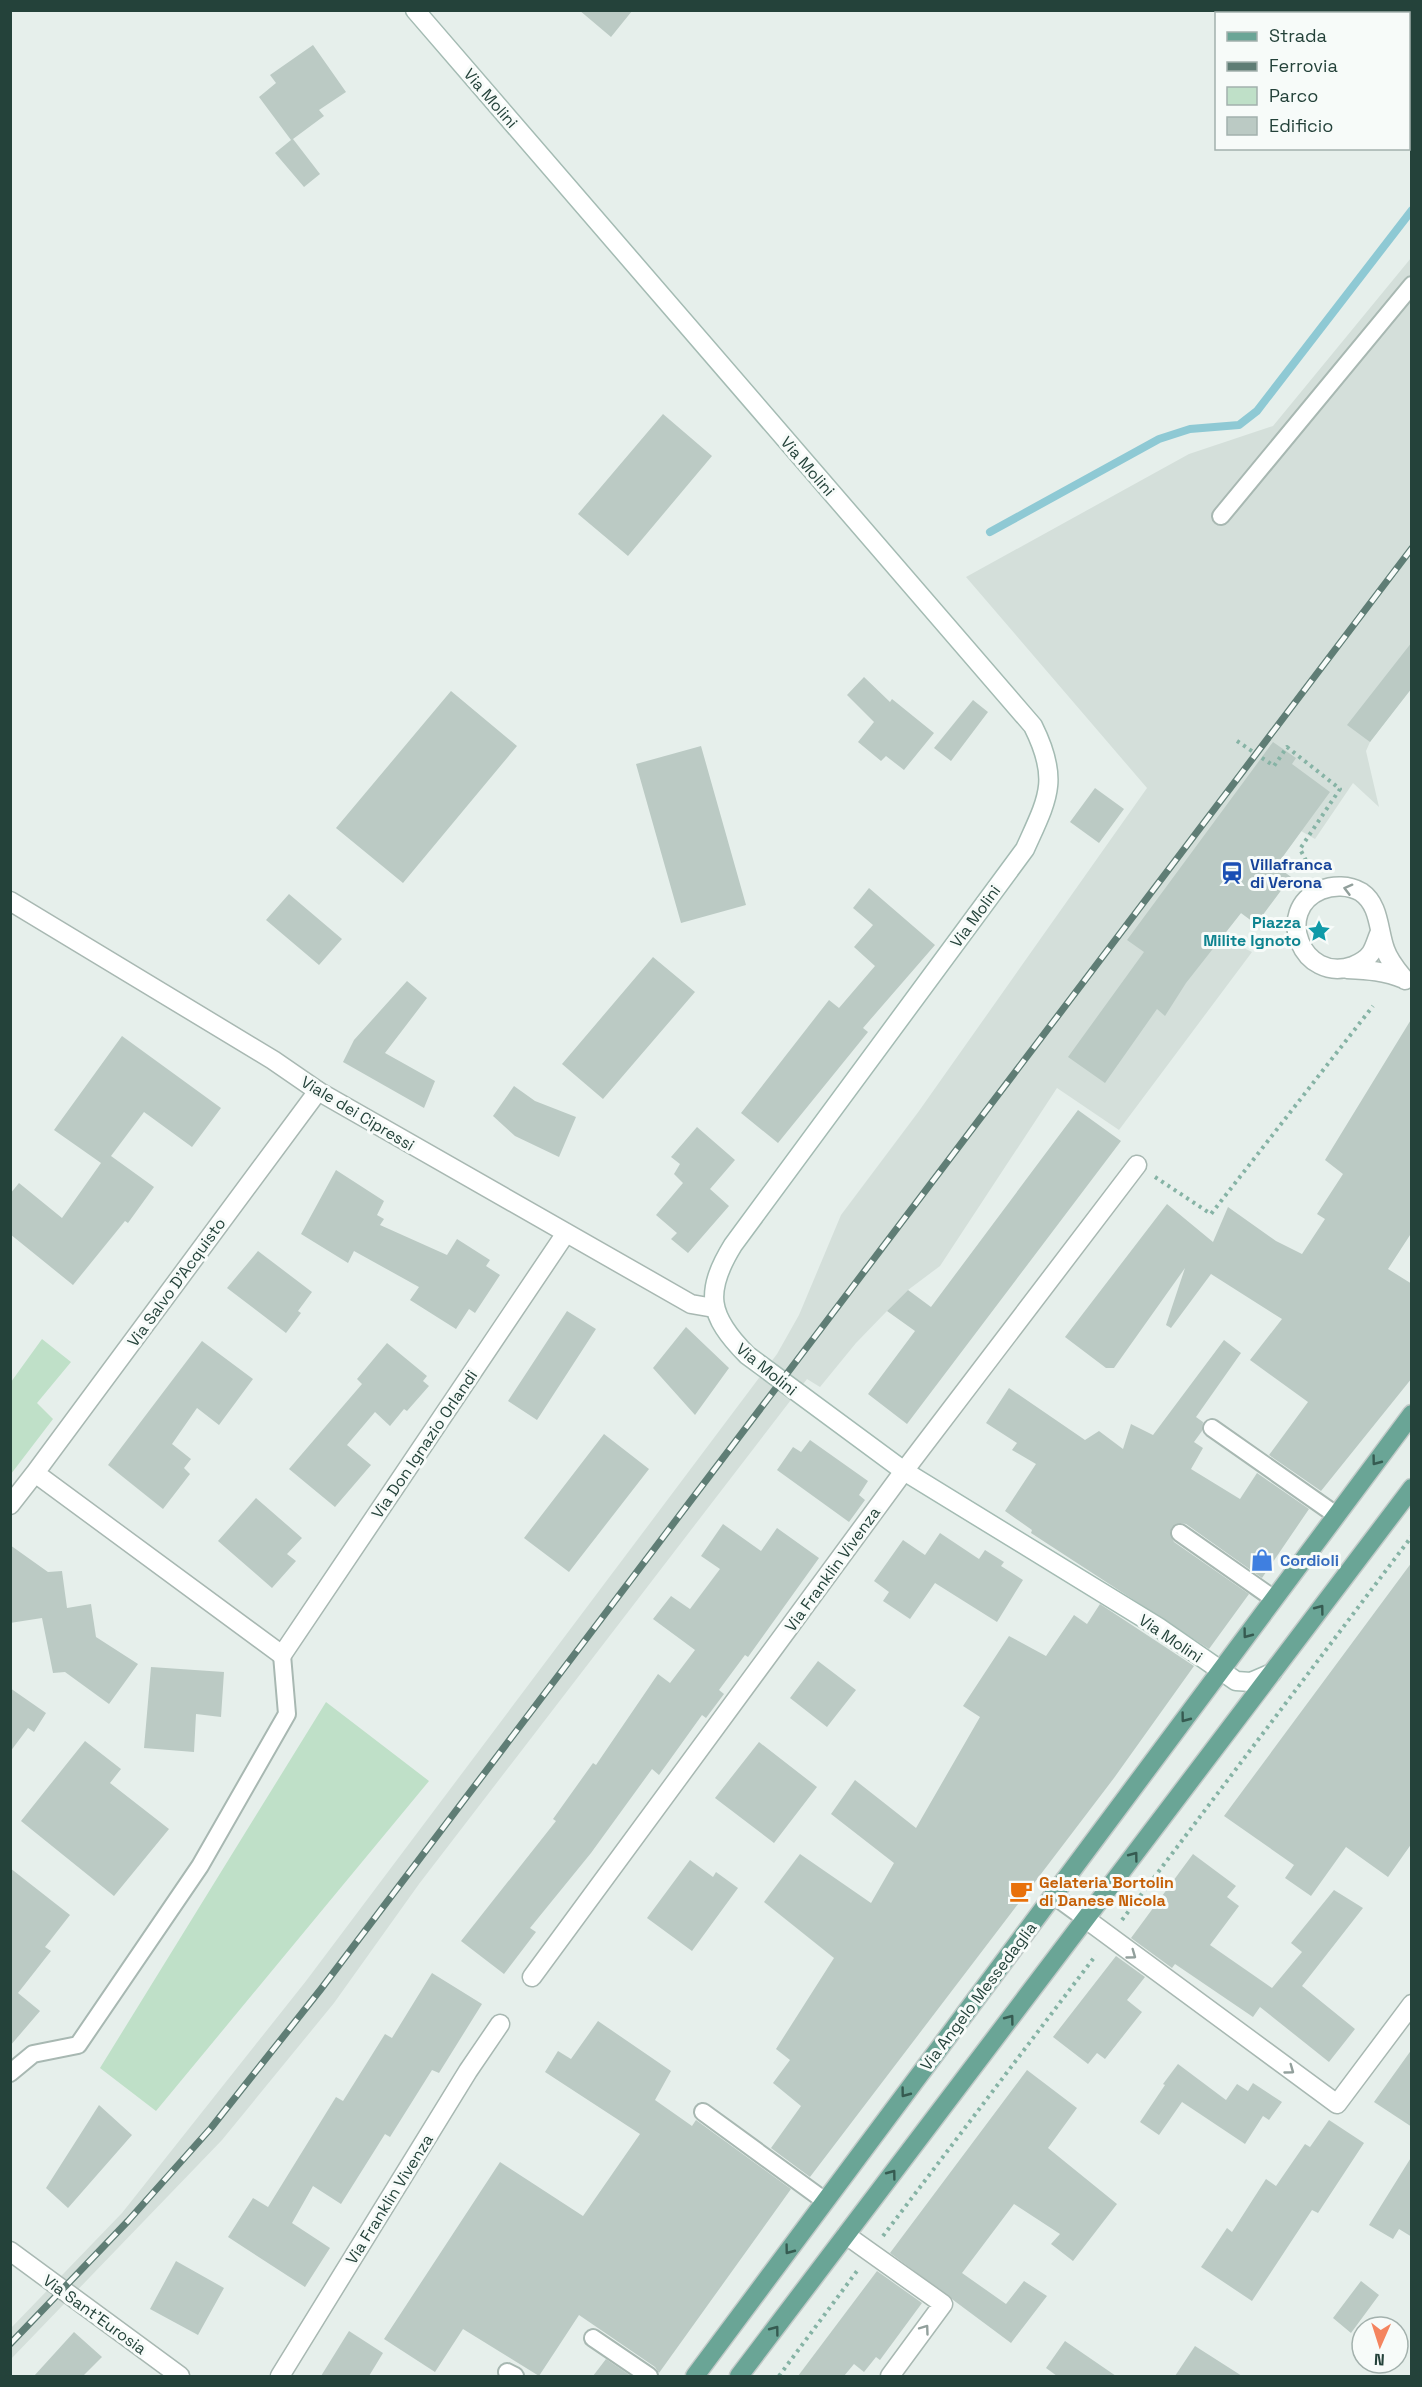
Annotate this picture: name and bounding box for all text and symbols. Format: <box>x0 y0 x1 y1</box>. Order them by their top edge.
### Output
legend <box>1215 12 1410 150</box>
text: Strada <box>1269 24 1327 47</box>
text: Ferrovia <box>1269 54 1338 77</box>
street label: Via Molini <box>459 64 522 133</box>
text: Parco <box>1269 84 1318 107</box>
text: Edificio <box>1269 114 1333 137</box>
street label: Via Molini <box>776 432 839 501</box>
place label: Villafranca di Verona <box>1250 854 1332 893</box>
station icon: Villafranca di Verona <box>1219 860 1245 886</box>
street label: Via Molini <box>946 881 1005 952</box>
one-way arrow <box>1344 884 1354 896</box>
place label: Piazza Milite Ignoto <box>1203 912 1301 951</box>
place icon: Piazza Milite Ignoto <box>1306 918 1332 944</box>
street label: Viale dei Cipressi <box>297 1071 418 1156</box>
street label: Via Salvo D'Acquisto <box>123 1214 230 1351</box>
street label: Via Molini <box>732 1338 801 1400</box>
street label: Via Don Ignazio Orlandi <box>367 1366 482 1523</box>
one-way arrow <box>1373 1454 1384 1465</box>
street label: Via Franklin Vivenza <box>780 1503 885 1636</box>
shop icon: Cordioli <box>1249 1547 1275 1573</box>
place label: Cordioli <box>1280 1550 1339 1571</box>
one-way arrow <box>1312 1605 1323 1616</box>
street label: Via Molini <box>1135 1609 1207 1667</box>
one-way arrow <box>1244 1628 1255 1639</box>
one-way arrow <box>1181 1711 1192 1722</box>
one-way arrow <box>1126 1851 1137 1862</box>
place label: Gelateria Bortolin di Danese Nicola <box>1039 1872 1174 1911</box>
cafe icon: Gelateria Bortolin di Danese Nicola <box>1008 1878 1034 1904</box>
street label: Via Angelo Messedaglia <box>916 1918 1041 2075</box>
one-way arrow <box>1126 1948 1137 1959</box>
one-way arrow <box>1003 2015 1014 2026</box>
one-way arrow <box>1283 2063 1294 2074</box>
one-way arrow <box>902 2087 913 2098</box>
street label: Via Franklin Vivenza <box>341 2130 438 2268</box>
one-way arrow <box>885 2170 896 2181</box>
one-way arrow <box>785 2243 796 2254</box>
street label: Via Sant'Eurosia <box>39 2270 151 2359</box>
north arrow <box>1350 2315 1410 2375</box>
one-way arrow <box>767 2325 778 2336</box>
one-way arrow <box>918 2325 929 2336</box>
text: N <box>1373 2349 1385 2370</box>

